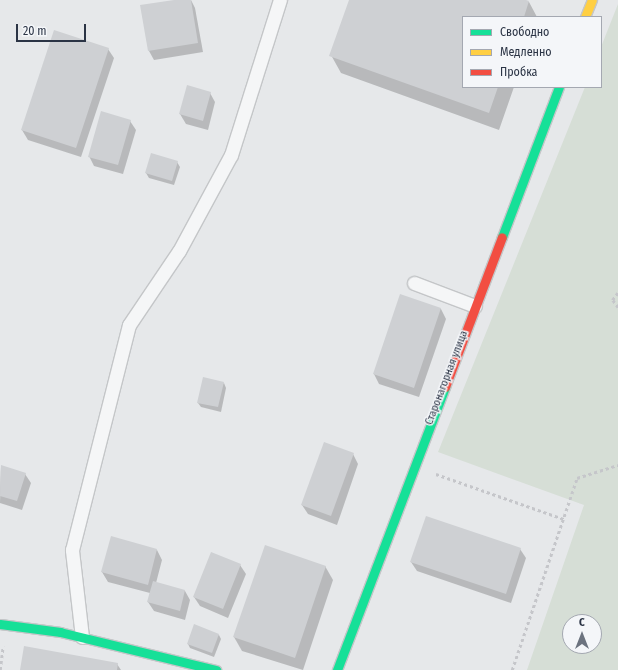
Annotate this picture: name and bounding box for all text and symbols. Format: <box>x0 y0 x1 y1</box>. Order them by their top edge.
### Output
scale bar <box>18 16 88 42</box>
legend <box>462 16 602 88</box>
text: 20 m <box>23 24 47 38</box>
text: Свободно <box>500 25 549 39</box>
text: Медленно <box>500 45 552 59</box>
text: Пробка <box>500 65 538 79</box>
street label: Старонагорная улица <box>423 329 471 427</box>
north arrow <box>562 614 602 654</box>
text: С <box>579 616 585 629</box>

